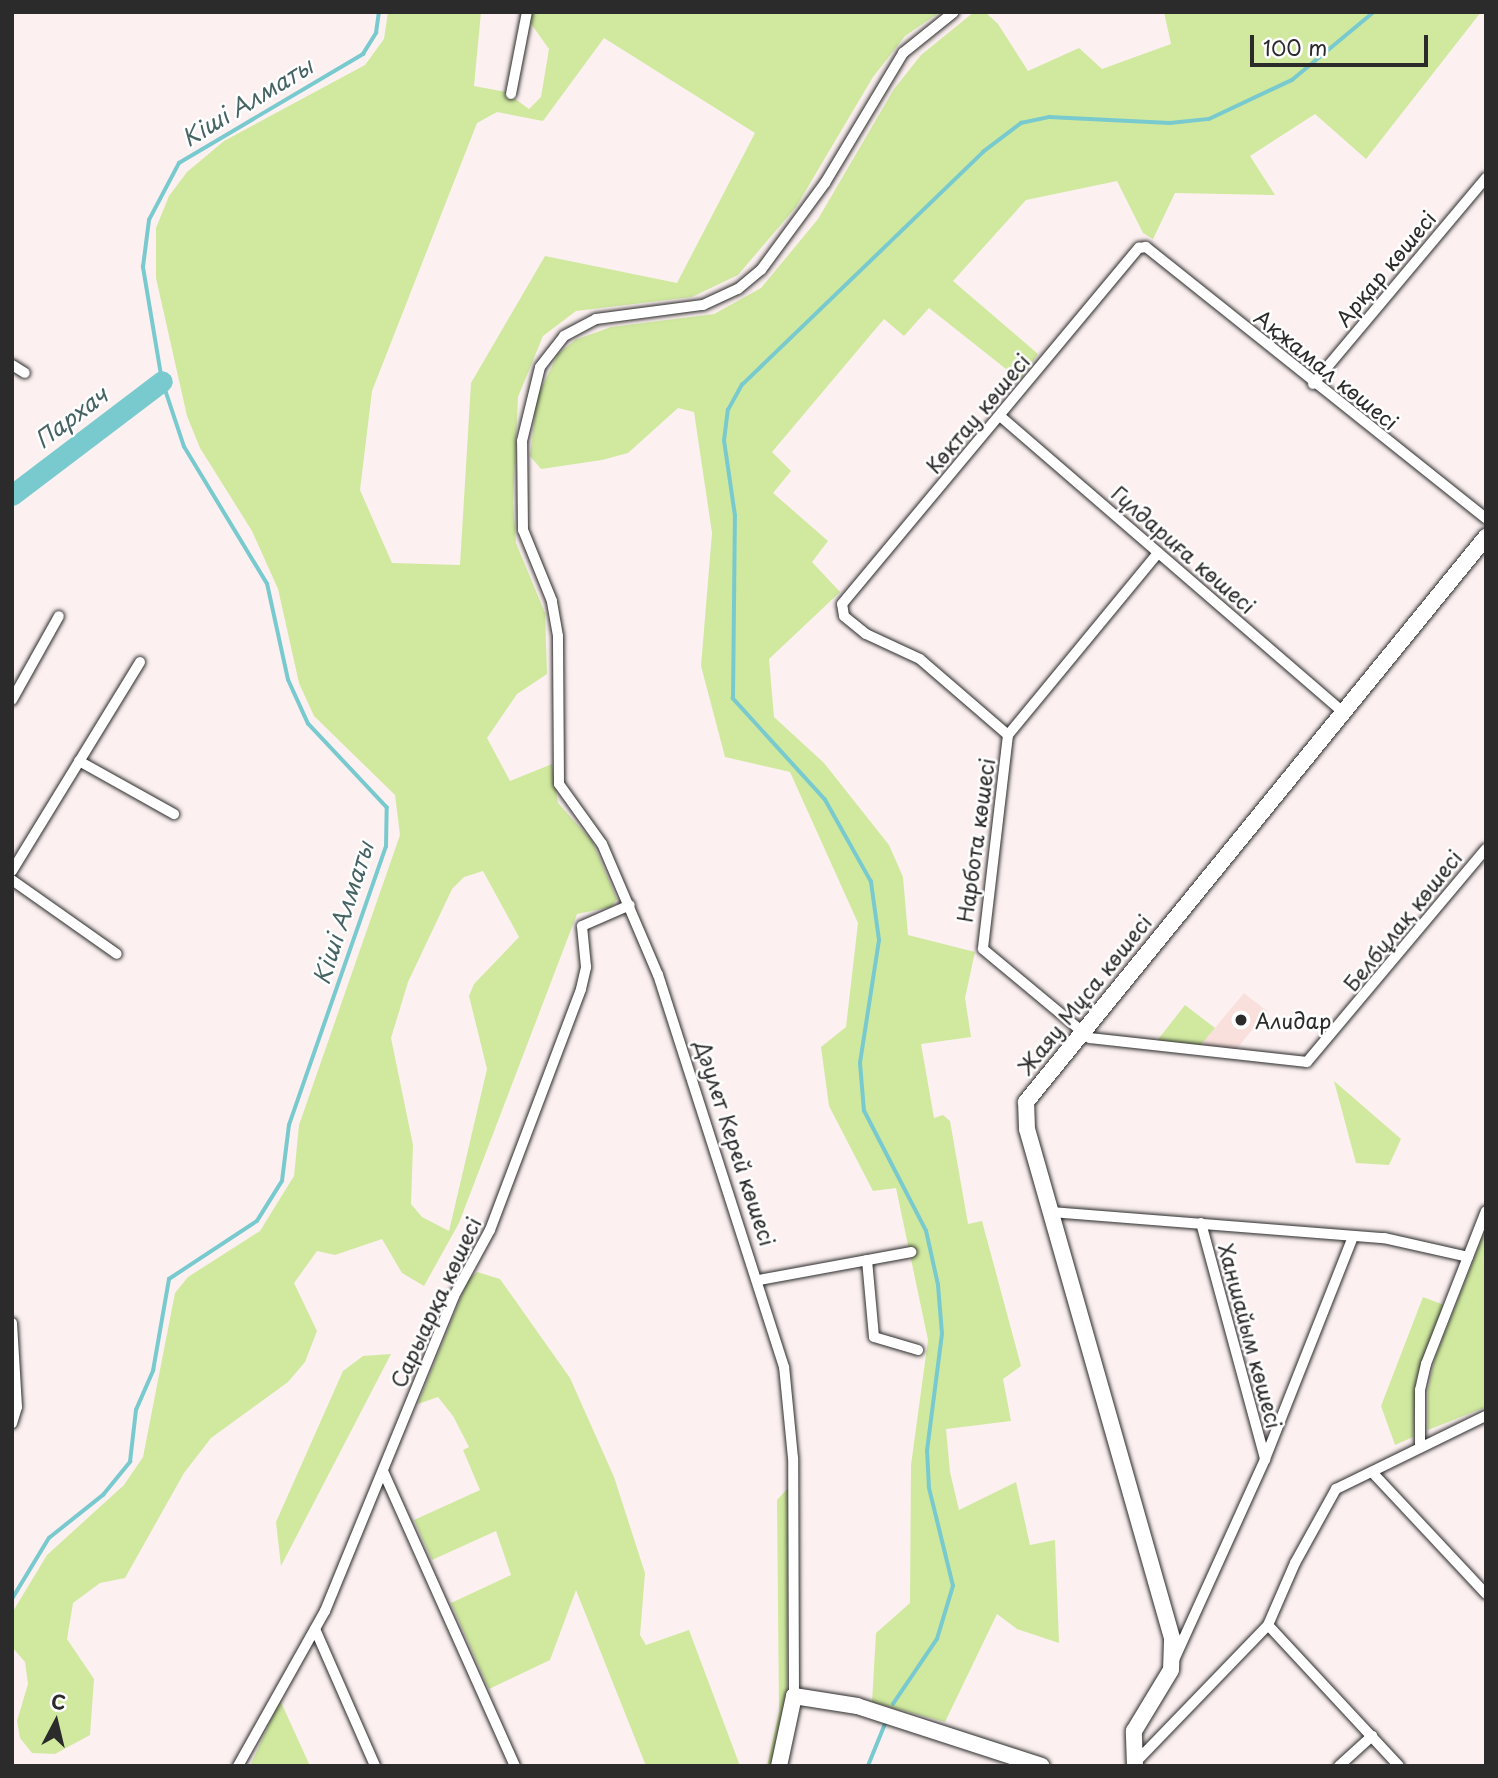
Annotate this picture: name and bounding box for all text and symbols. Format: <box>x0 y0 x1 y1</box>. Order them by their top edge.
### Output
scale bar <box>1253 21 1432 65</box>
text: 100 m <box>1263 31 1327 63</box>
water label: Кіші Алматы <box>176 52 318 152</box>
street label: Арқар көшесі <box>1329 204 1441 332</box>
street label: Ақжамал көшесі <box>1250 304 1404 434</box>
street label: Көктау көшесі <box>920 348 1034 478</box>
water label: Пархач <box>29 381 113 453</box>
street label: Гүлдариға көшесі <box>1107 480 1261 618</box>
street label: Нарбота көшесі <box>951 757 999 923</box>
water label: Кіші Алматы <box>307 838 379 988</box>
street label: Белбұлақ көшесі <box>1337 844 1467 996</box>
street label: Жаяу Мұса көшесі <box>1012 909 1156 1079</box>
place label: Алидар <box>1255 1007 1331 1033</box>
marker: Алидар <box>1233 1012 1249 1028</box>
street label: Дәулет Керей көшесі <box>691 1036 781 1250</box>
street label: Сарыарқа көшесі <box>384 1213 486 1391</box>
street label: Ханшайым көшесі <box>1214 1240 1288 1432</box>
text: С <box>50 1686 67 1716</box>
north arrow <box>21 1687 91 1757</box>

